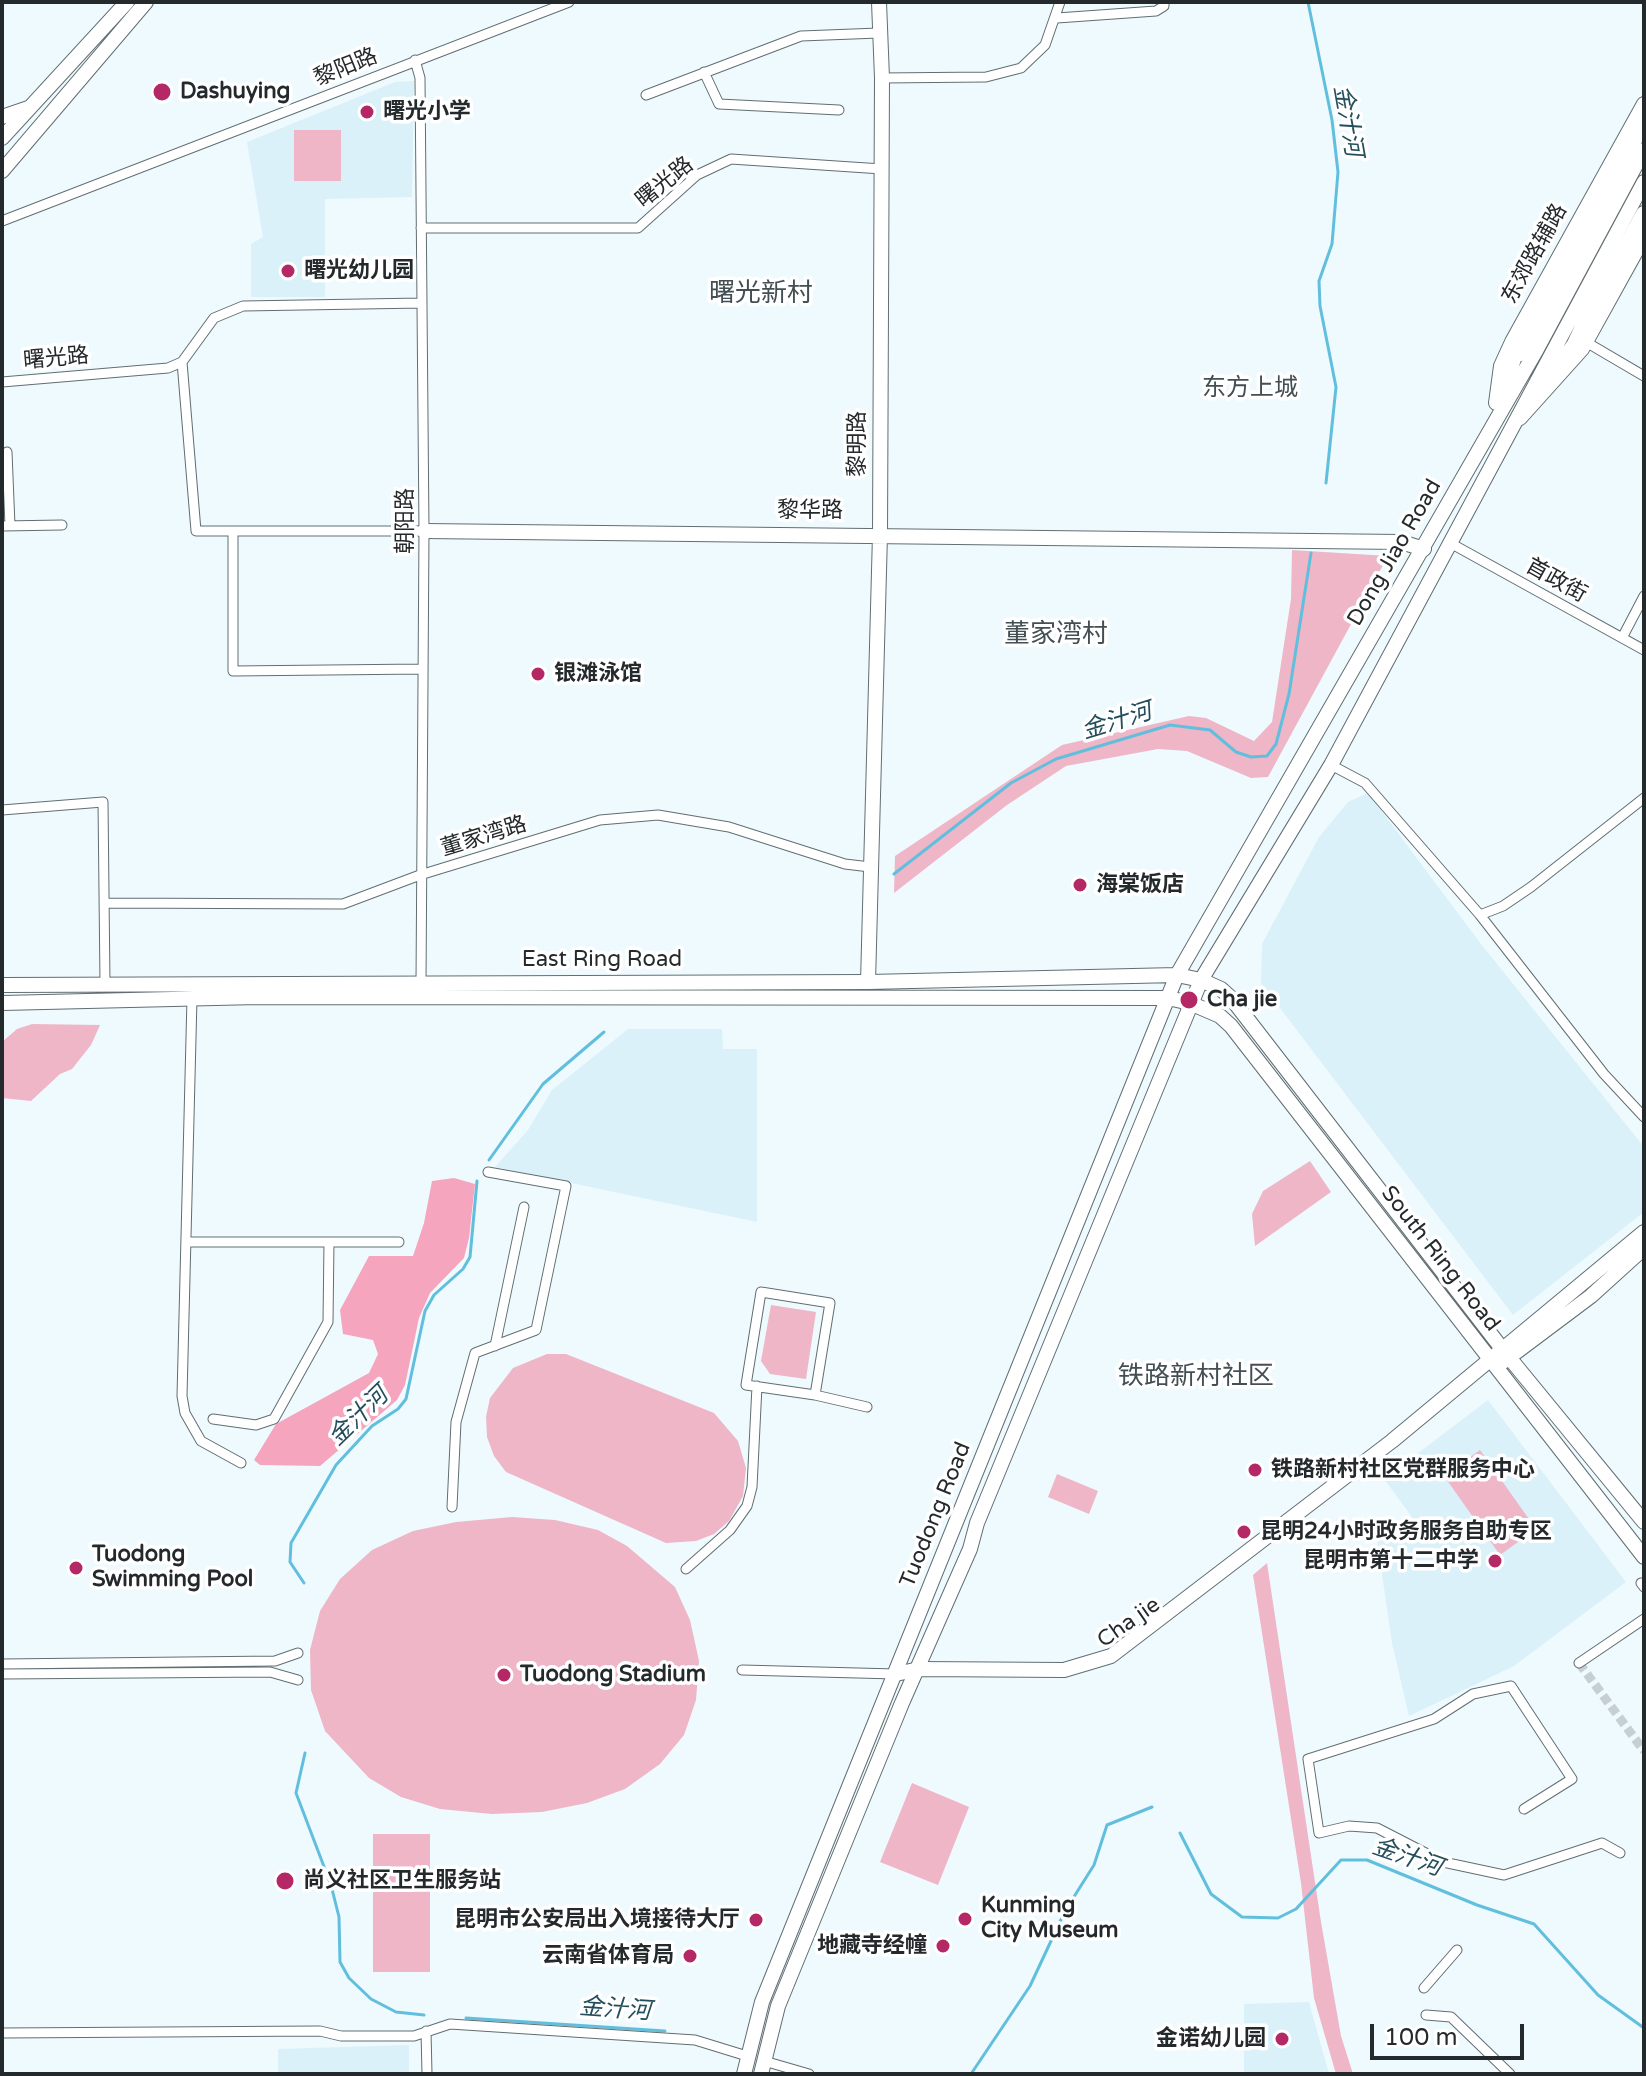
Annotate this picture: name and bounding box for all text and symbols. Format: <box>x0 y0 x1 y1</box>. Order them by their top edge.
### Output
street label: 黎阳路 <box>310 43 382 93</box>
place label: Dashuying <box>180 79 291 105</box>
marker: Dashuying <box>151 81 173 103</box>
water label: 金汁河 <box>1327 83 1367 159</box>
place label: 曙光小学 <box>383 99 471 125</box>
marker: 曙光小学 <box>358 103 376 121</box>
street label: 曙光路 <box>631 152 699 214</box>
street label: 东郊路辅路 <box>1497 199 1573 309</box>
place label: 曙光幼儿园 <box>304 258 414 284</box>
marker: 曙光幼儿园 <box>279 262 297 280</box>
district label: 曙光新村 <box>709 278 813 310</box>
street label: 曙光路 <box>22 343 90 375</box>
district label: 东方上城 <box>1202 375 1298 403</box>
street label: 黎明路 <box>845 411 871 477</box>
street label: Dong Jiao Road <box>1342 475 1448 631</box>
street label: 朝阳路 <box>393 488 419 554</box>
street label: 黎华路 <box>777 498 843 524</box>
street label: 首政街 <box>1521 553 1591 609</box>
district label: 董家湾村 <box>1004 619 1108 651</box>
place label: 银滩泳馆 <box>554 661 642 687</box>
marker: 银滩泳馆 <box>529 665 547 683</box>
water label: 金汁河 <box>1078 698 1156 746</box>
street label: 董家湾路 <box>438 812 530 862</box>
place label: 海棠饭店 <box>1096 872 1184 898</box>
marker: 海棠饭店 <box>1071 876 1089 894</box>
street label: East Ring Road <box>522 947 682 973</box>
place label: Cha jie <box>1207 987 1277 1013</box>
marker: Cha jie <box>1178 989 1200 1011</box>
street label: South Ring Road <box>1375 1181 1505 1337</box>
district label: 铁路新村社区 <box>1118 1361 1274 1393</box>
water label: 金汁河 <box>323 1382 395 1452</box>
street label: Tuodong Road <box>895 1438 977 1592</box>
place label: 铁路新村社区党群服务中心 <box>1271 1457 1535 1483</box>
marker: 铁路新村社区党群服务中心 <box>1246 1461 1264 1479</box>
place label: 昆明24小时政务服务自助专区 <box>1260 1519 1552 1545</box>
marker: 昆明24小时政务服务自助专区 <box>1235 1523 1253 1541</box>
place label: Tuodong Swimming Pool <box>92 1542 253 1594</box>
place label: 昆明市第十二中学 <box>1303 1548 1479 1574</box>
marker: 昆明市第十二中学 <box>1486 1552 1504 1570</box>
marker: Tuodong Swimming Pool <box>67 1559 85 1577</box>
street label: Cha jie <box>1093 1592 1165 1654</box>
place label: Tuodong Stadium <box>520 1662 706 1688</box>
marker: Tuodong Stadium <box>495 1666 513 1684</box>
water label: 金汁河 <box>1368 1833 1446 1883</box>
place label: 尚义社区卫生服务站 <box>303 1868 501 1894</box>
marker: 尚义社区卫生服务站 <box>274 1870 296 1892</box>
place label: Kunming City Museum <box>981 1893 1119 1944</box>
place label: 昆明市公安局出入境接待大厅 <box>454 1907 740 1933</box>
marker: Kunming City Museum <box>956 1910 974 1928</box>
marker: 昆明市公安局出入境接待大厅 <box>747 1911 765 1929</box>
place label: 地藏寺经幢 <box>817 1933 927 1959</box>
marker: 地藏寺经幢 <box>934 1937 952 1955</box>
place label: 云南省体育局 <box>542 1943 674 1969</box>
marker: 云南省体育局 <box>681 1947 699 1965</box>
water label: 金汁河 <box>578 1993 652 2027</box>
scale bar <box>1374 2008 1528 2058</box>
text: 100 m <box>1384 2023 1458 2052</box>
place label: 金诺幼儿园 <box>1156 2026 1266 2052</box>
marker: 金诺幼儿园 <box>1273 2030 1291 2048</box>

